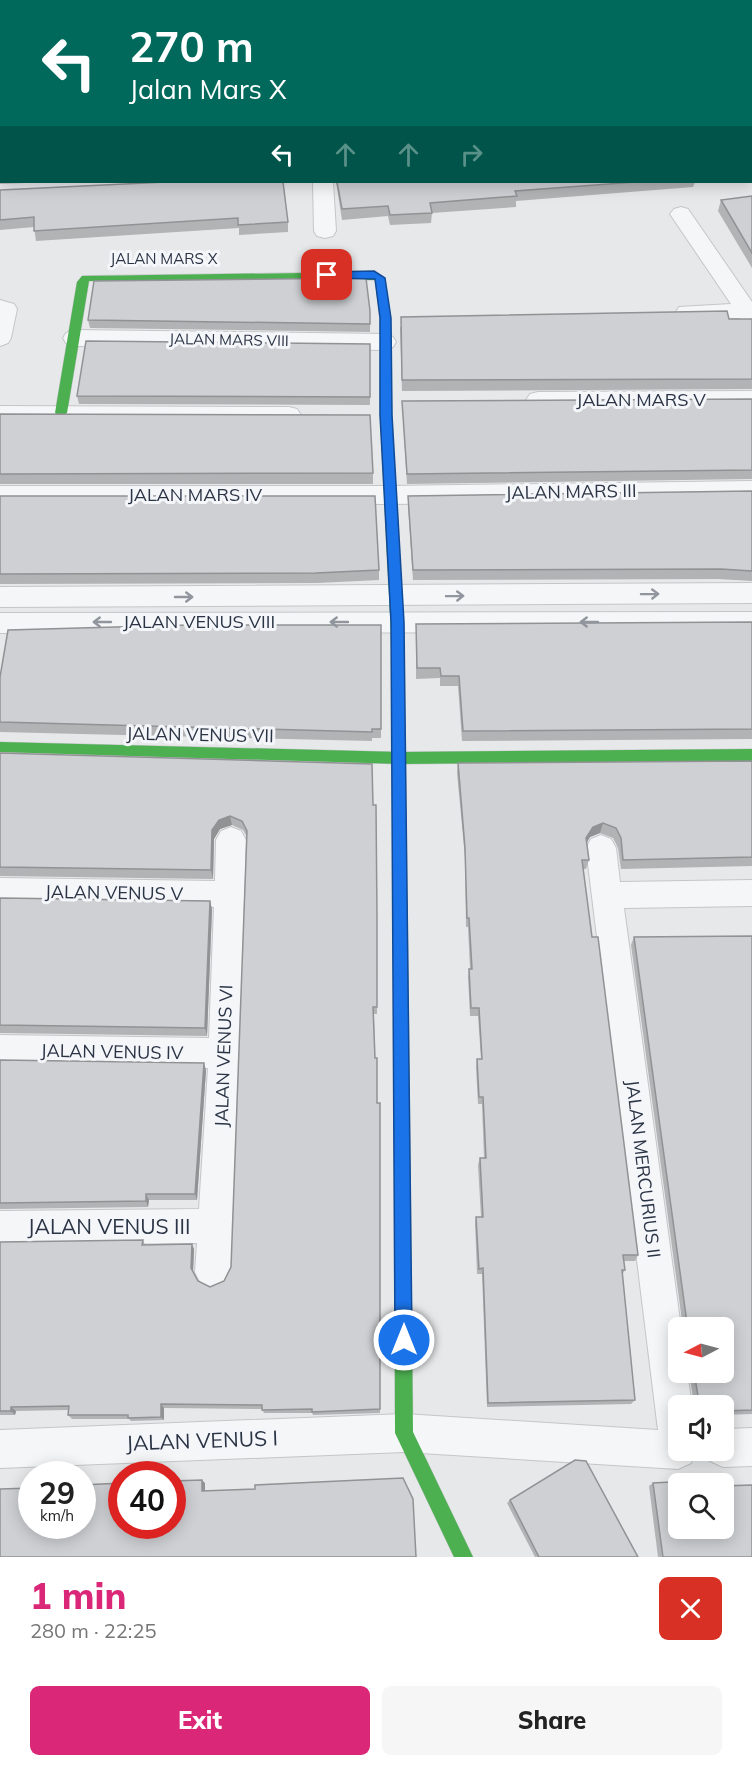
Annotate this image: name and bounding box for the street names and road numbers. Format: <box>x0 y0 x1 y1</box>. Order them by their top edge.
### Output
street label: JALAN MARS X <box>110 249 218 268</box>
street label: JALAN MARS VIII <box>169 329 289 350</box>
street label: JALAN MARS V <box>576 388 706 411</box>
street label: JALAN MARS III <box>505 479 637 504</box>
street label: JALAN MARS IV <box>128 483 263 506</box>
street label: JALAN VENUS VIII <box>123 610 275 633</box>
street label: JALAN VENUS VII <box>126 722 274 747</box>
street label: JALAN VENUS V <box>45 880 184 905</box>
street label: JALAN VENUS VI <box>210 984 237 1128</box>
street label: JALAN VENUS IV <box>40 1039 184 1064</box>
street label: JALAN MERCURIUS II <box>621 1079 666 1259</box>
street label: JALAN VENUS III <box>28 1213 190 1239</box>
street label: JALAN VENUS I <box>126 1424 278 1456</box>

